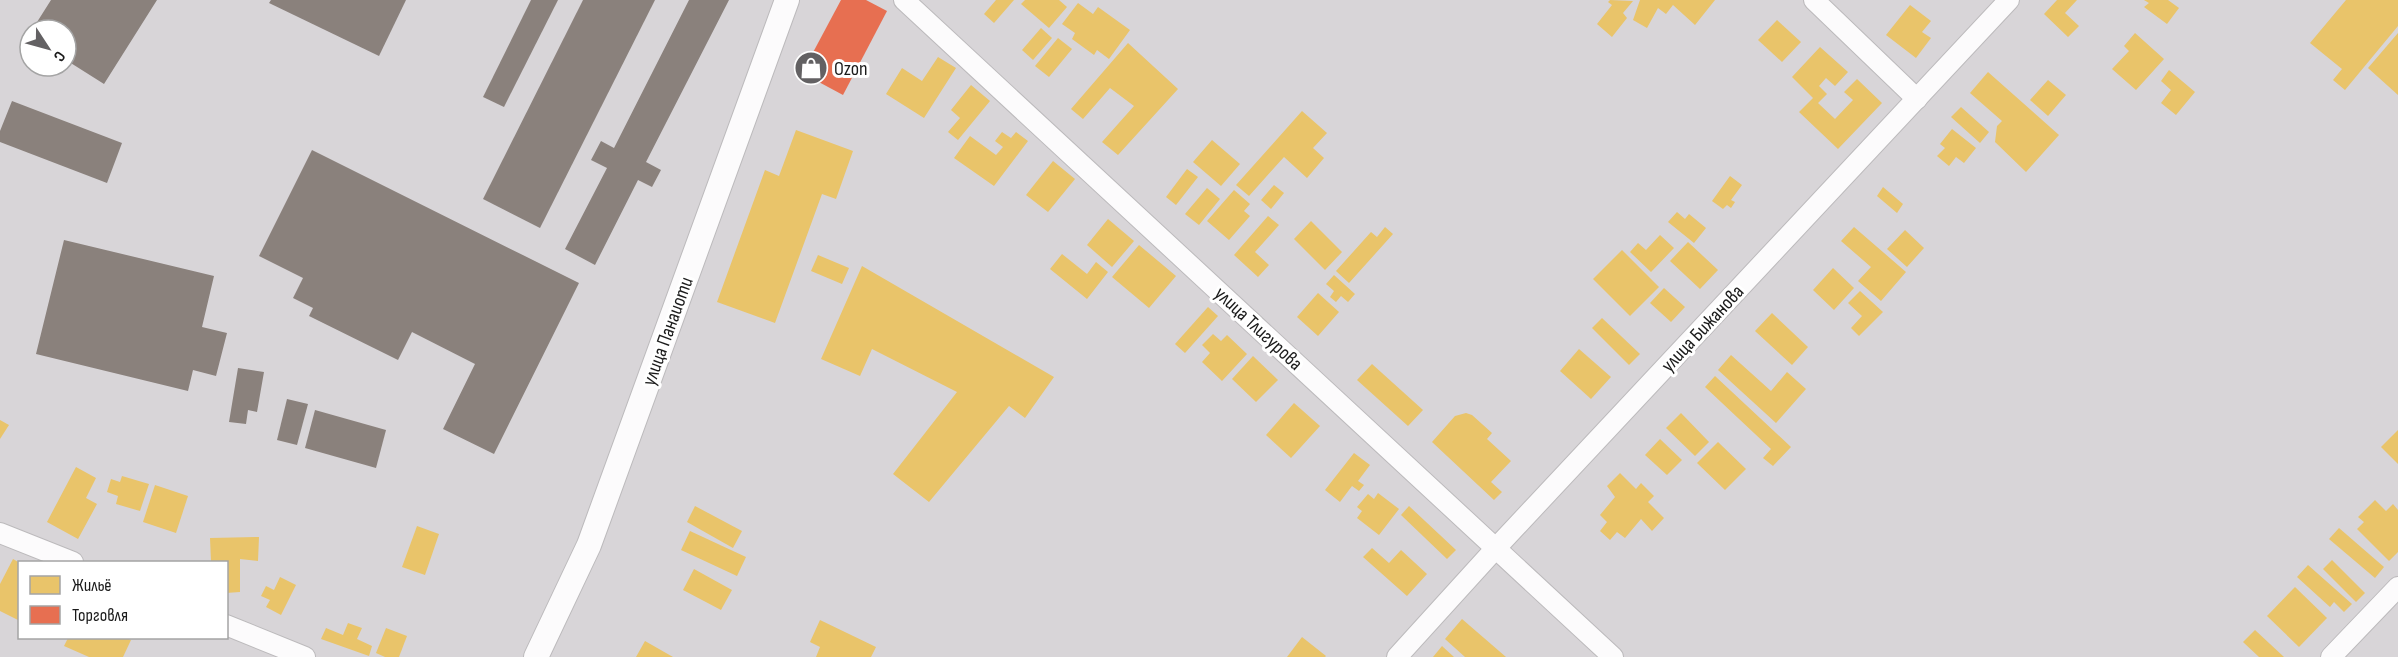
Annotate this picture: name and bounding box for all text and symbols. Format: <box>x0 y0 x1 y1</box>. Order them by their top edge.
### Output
north arrow <box>18 18 78 78</box>
text: С <box>49 47 69 65</box>
shop icon: Ozon <box>793 50 829 86</box>
place label: Ozon <box>834 57 868 81</box>
street label: улица Панаиоти <box>637 274 699 389</box>
street label: улица Бижанова <box>1656 280 1749 377</box>
street label: улица Тлигурова <box>1209 282 1307 376</box>
legend <box>18 561 228 639</box>
text: Жильё <box>72 575 112 596</box>
text: Торговля <box>72 605 128 626</box>

